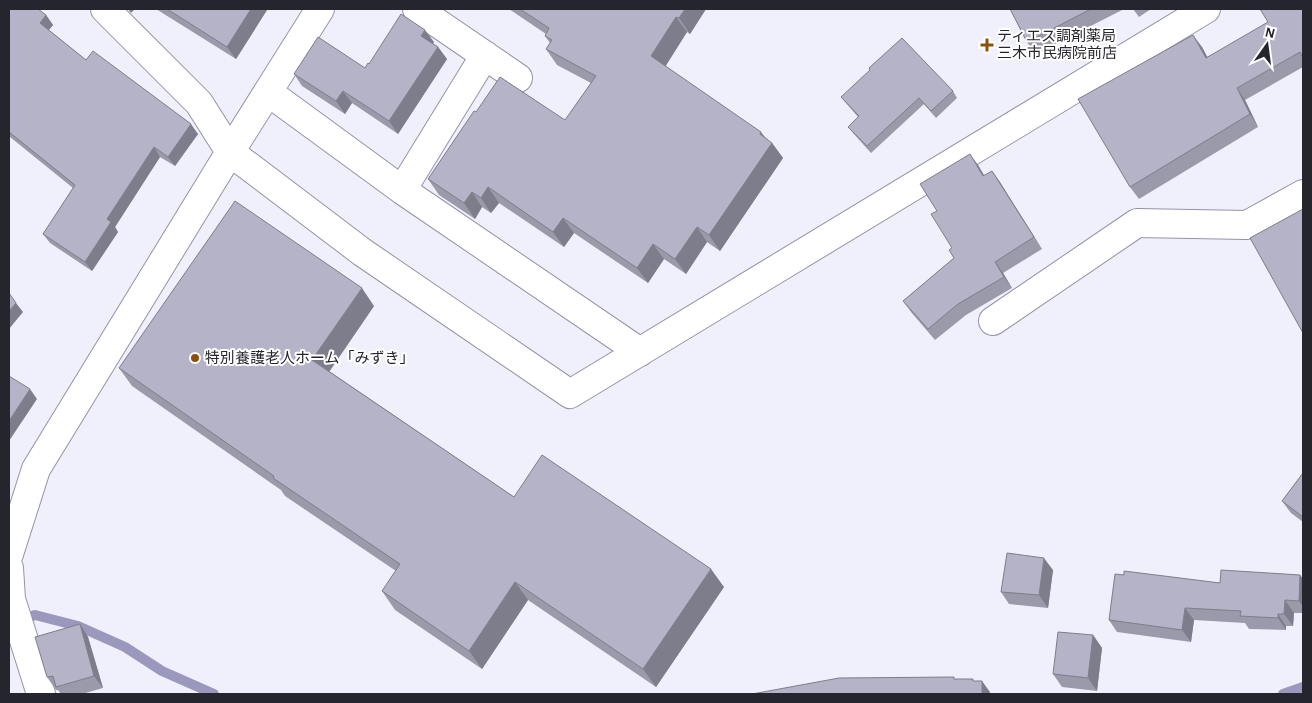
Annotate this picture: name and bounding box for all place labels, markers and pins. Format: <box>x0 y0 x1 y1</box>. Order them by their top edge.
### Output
place label: ティエス調剤薬局 三木市民病院前店 <box>997 28 1117 61</box>
marker: ティエス調剤薬局 三木市民病院前店 <box>981 39 993 51</box>
place label: 特別養護老人ホーム「みずき」 <box>205 350 415 366</box>
marker: 特別養護老人ホーム「みずき」 <box>189 352 201 364</box>

